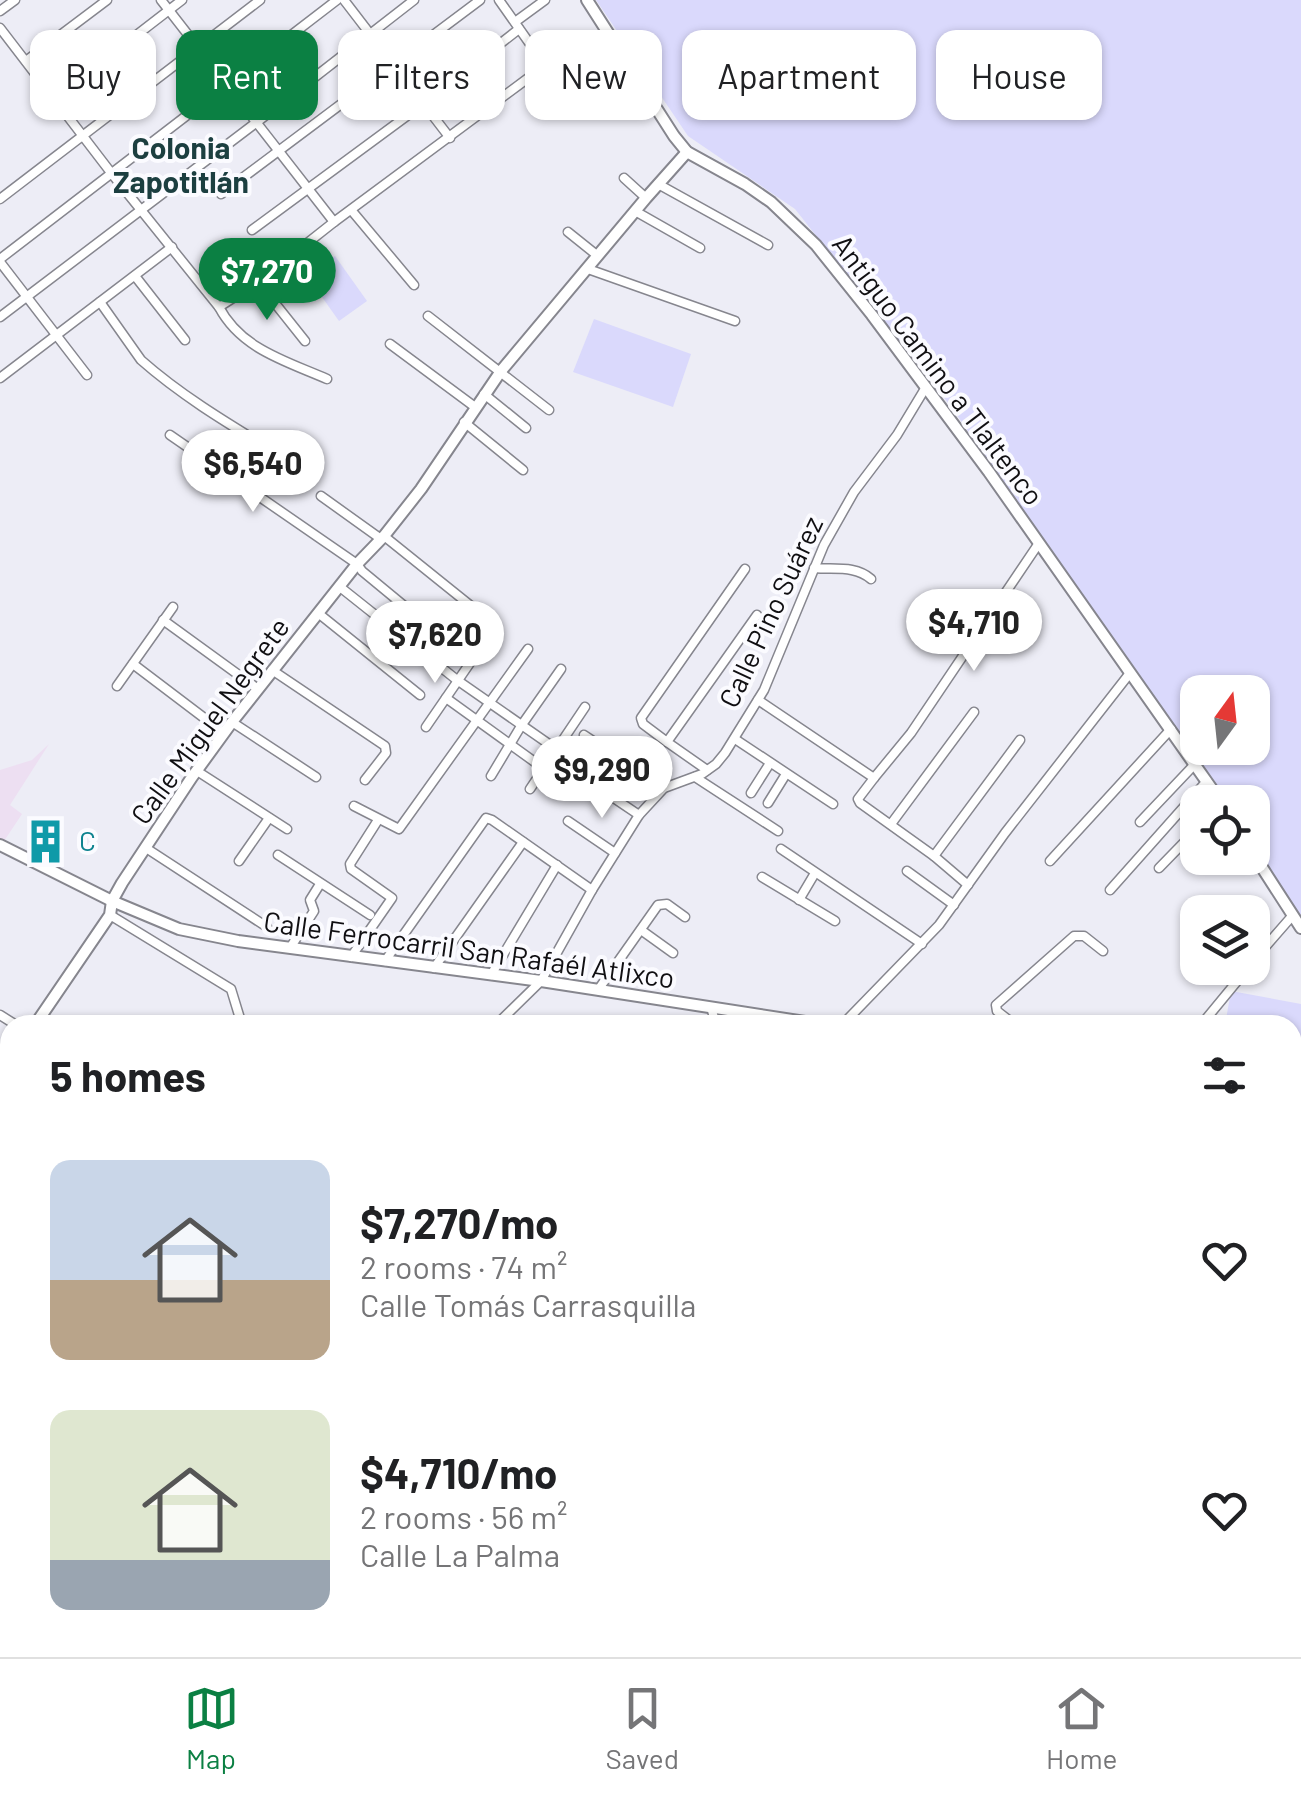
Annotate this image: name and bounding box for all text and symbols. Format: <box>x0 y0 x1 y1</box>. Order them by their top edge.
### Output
chip: Buy <box>30 30 156 120</box>
chip: Rent <box>176 30 318 120</box>
chip: Filters <box>338 30 505 120</box>
chip: New <box>525 30 662 120</box>
chip: Apartment <box>682 30 916 120</box>
chip: House <box>936 30 1102 120</box>
district label: Colonia Zapotitlán <box>113 129 249 199</box>
street label: Antiguo Camino a Tlaltenco <box>826 227 1052 511</box>
pin: $7,270 <box>186 238 348 323</box>
text: $7,270 <box>221 251 313 289</box>
pin: $6,540 <box>172 430 334 515</box>
text: $6,540 <box>204 443 302 481</box>
street label: Calle Pino Suárez <box>711 511 829 713</box>
pin: $4,710 <box>893 589 1055 674</box>
pin: $7,620 <box>354 601 516 686</box>
text: $4,710 <box>928 602 1020 640</box>
street label: Calle Miguel Negrete <box>123 611 296 830</box>
text: $7,620 <box>388 614 482 652</box>
north arrow <box>1180 675 1270 765</box>
map controls <box>1180 675 1270 985</box>
pin: $9,290 <box>521 736 683 821</box>
text: $9,290 <box>554 749 650 787</box>
button: locate <box>1180 785 1270 875</box>
building icon: C <box>22 817 70 865</box>
place label: C <box>79 823 96 857</box>
button: layers <box>1180 895 1270 985</box>
street label: Calle Ferrocarril San Rafaél Atlixco <box>262 903 677 995</box>
icon: filters <box>1197 1048 1252 1103</box>
text: 5 homes <box>50 1050 206 1100</box>
text: $7,270/mo <box>360 1197 559 1247</box>
icon: home <box>130 1200 250 1320</box>
icon: heart <box>1197 1233 1252 1288</box>
text: 2 rooms · 74 m² <box>360 1247 567 1285</box>
text: Calle Tomás Carrasquilla <box>360 1285 696 1323</box>
text: $4,710/mo <box>360 1447 557 1497</box>
icon: home <box>130 1450 250 1570</box>
icon: heart <box>1197 1483 1252 1538</box>
text: 2 rooms · 56 m² <box>360 1497 568 1535</box>
text: Calle La Palma <box>360 1535 560 1573</box>
tab: Map <box>184 1681 239 1775</box>
tab: Saved <box>606 1681 679 1775</box>
tab: Home <box>1046 1681 1117 1775</box>

